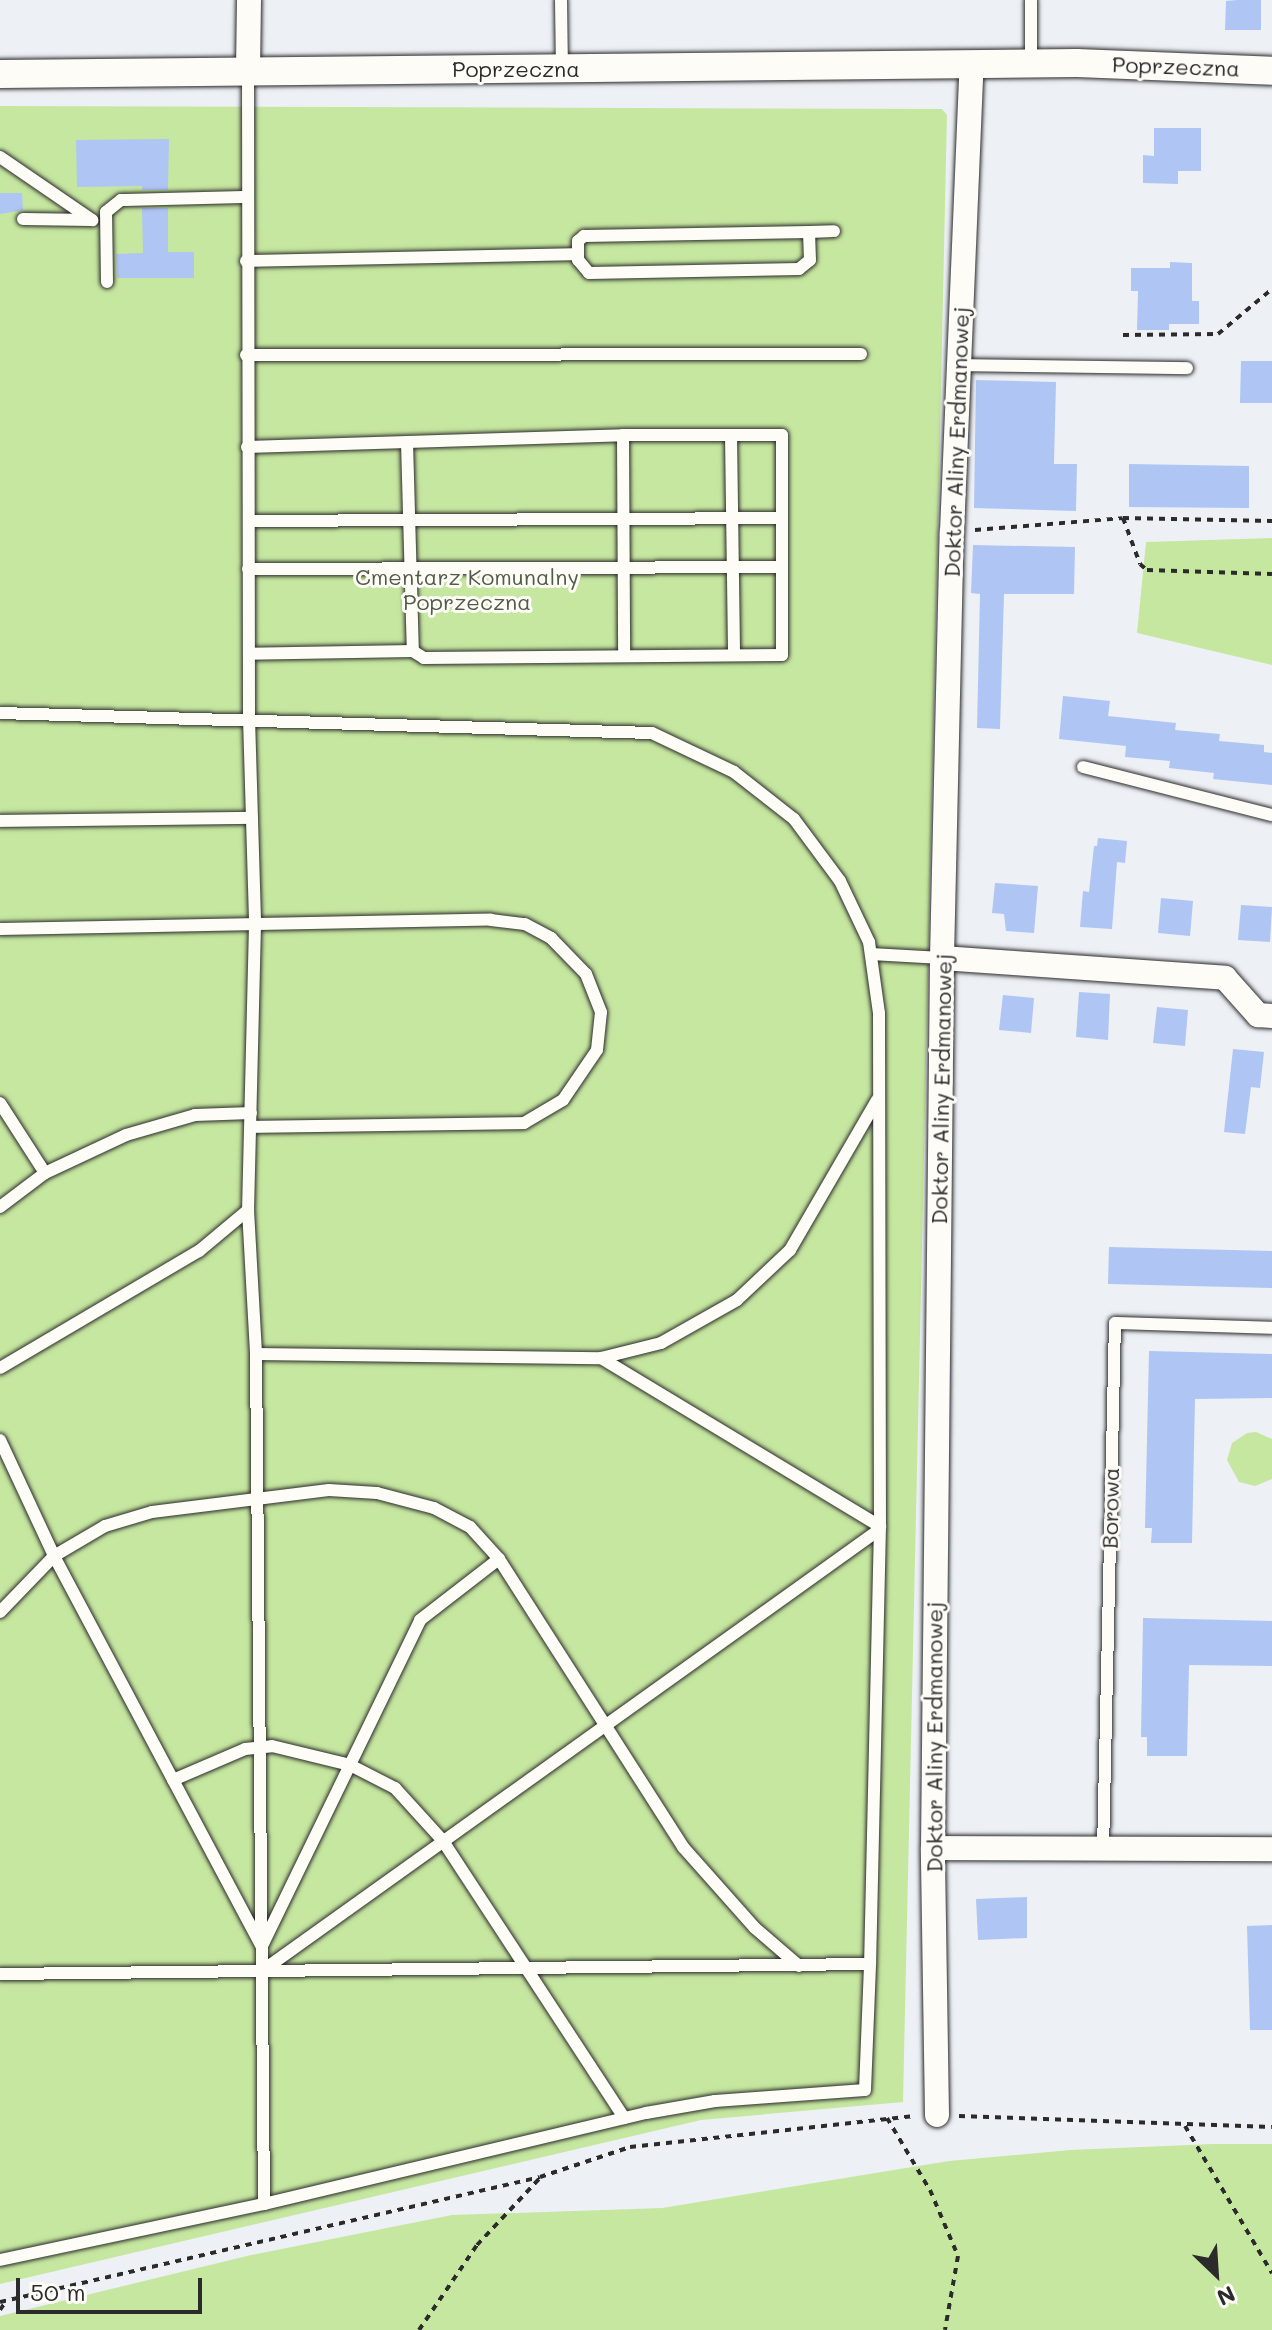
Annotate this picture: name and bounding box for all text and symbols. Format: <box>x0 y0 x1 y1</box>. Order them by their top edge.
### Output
street label: Poprzeczna <box>1112 51 1240 81</box>
street label: Poprzeczna <box>452 56 580 82</box>
street label: Doktor Aliny Erdmanowej <box>938 306 974 578</box>
park label: Cmentarz Komunalny Poprzeczna <box>355 563 579 614</box>
street label: Doktor Aliny Erdmanowej <box>925 953 957 1225</box>
street label: Borowa <box>1096 1467 1124 1549</box>
street label: Doktor Aliny Erdmanowej <box>921 1602 947 1872</box>
north arrow <box>1176 2234 1256 2314</box>
scale bar <box>20 2262 206 2312</box>
text: 50 m <box>30 2276 86 2307</box>
text: N <box>1213 2280 1240 2313</box>

